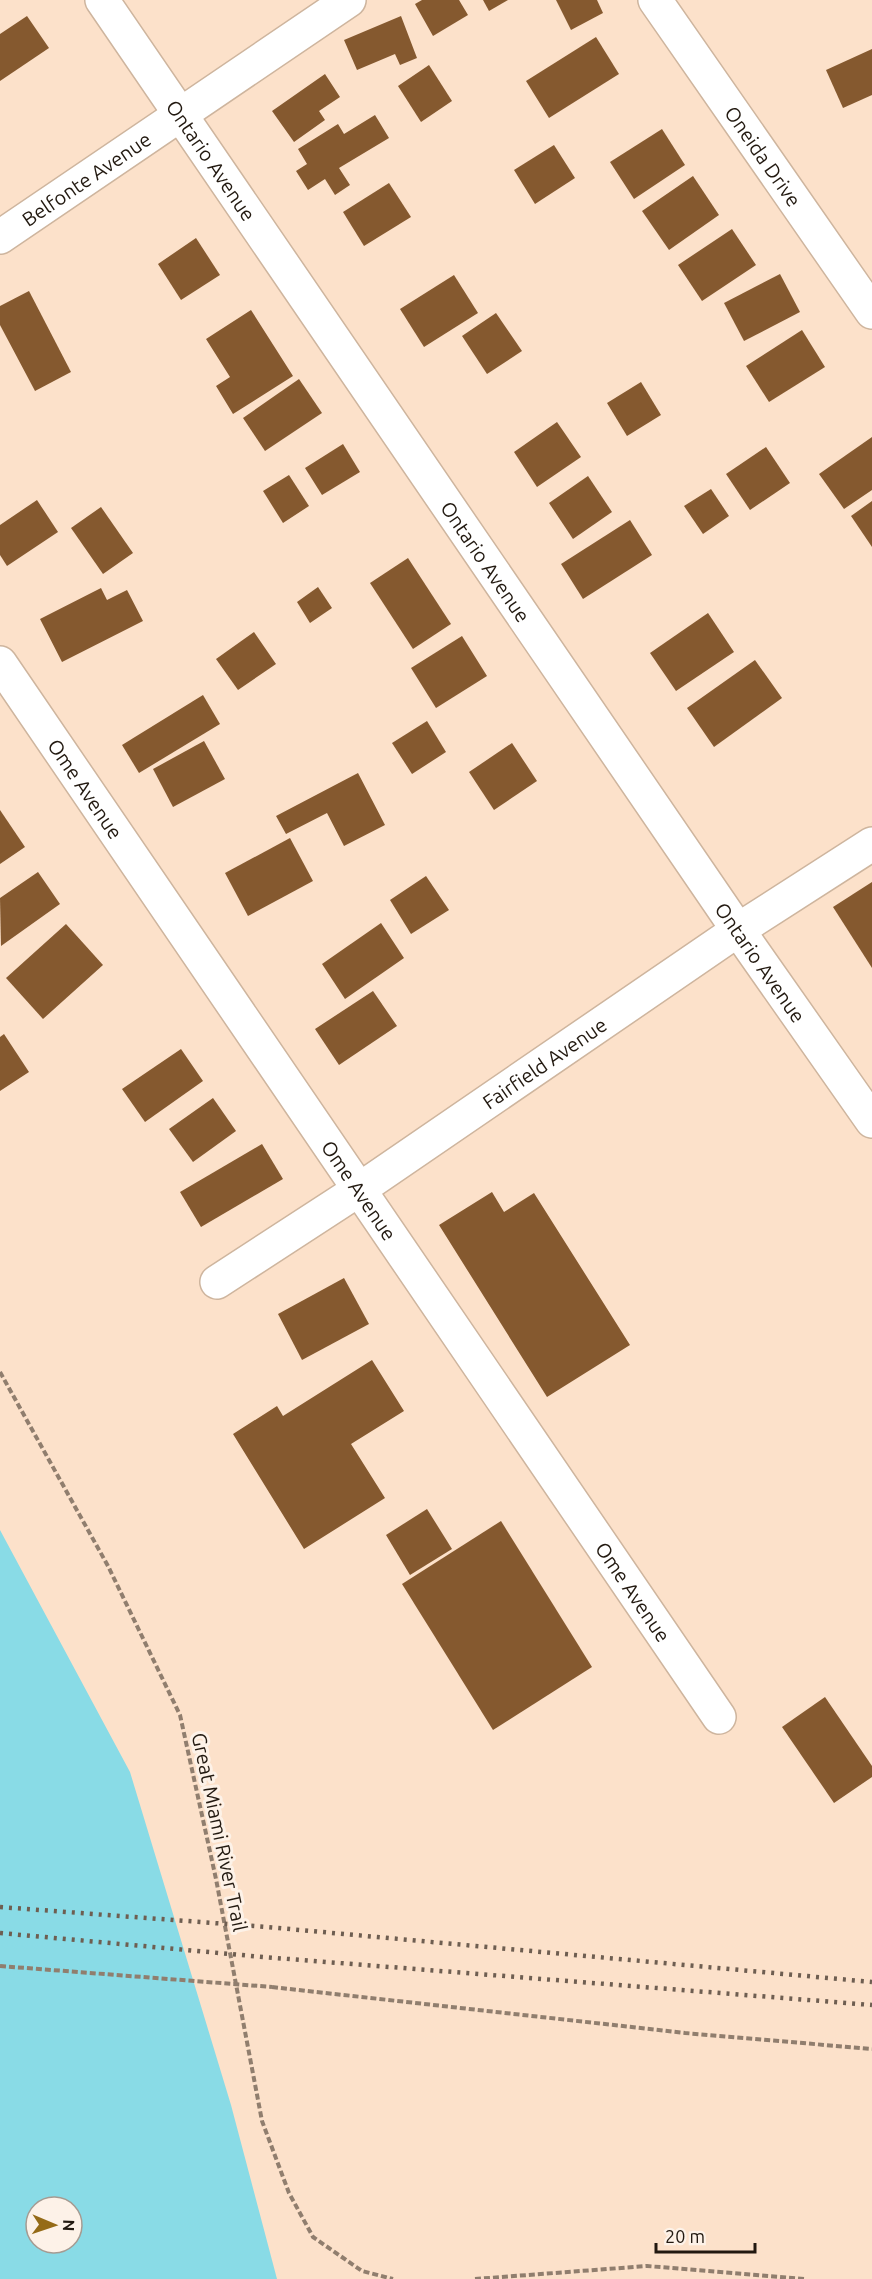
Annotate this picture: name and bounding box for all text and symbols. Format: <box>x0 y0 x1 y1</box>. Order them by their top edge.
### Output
street label: Ontario Avenue <box>162 95 261 225</box>
street label: Oneida Drive <box>721 101 806 210</box>
street label: Belfonte Avenue <box>17 127 155 230</box>
street label: Ontario Avenue <box>436 497 535 626</box>
street label: Ome Avenue <box>44 734 128 843</box>
street label: Ontario Avenue <box>711 898 811 1027</box>
street label: Fairfield Avenue <box>478 1012 611 1113</box>
street label: Ome Avenue <box>317 1136 402 1244</box>
street label: Ome Avenue <box>591 1537 676 1646</box>
street label: Great Miami River Trail <box>188 1731 252 1933</box>
north arrow <box>24 2195 84 2255</box>
scale bar <box>656 2216 755 2254</box>
text: N <box>60 2219 78 2232</box>
text: 20 m <box>665 2226 705 2246</box>

